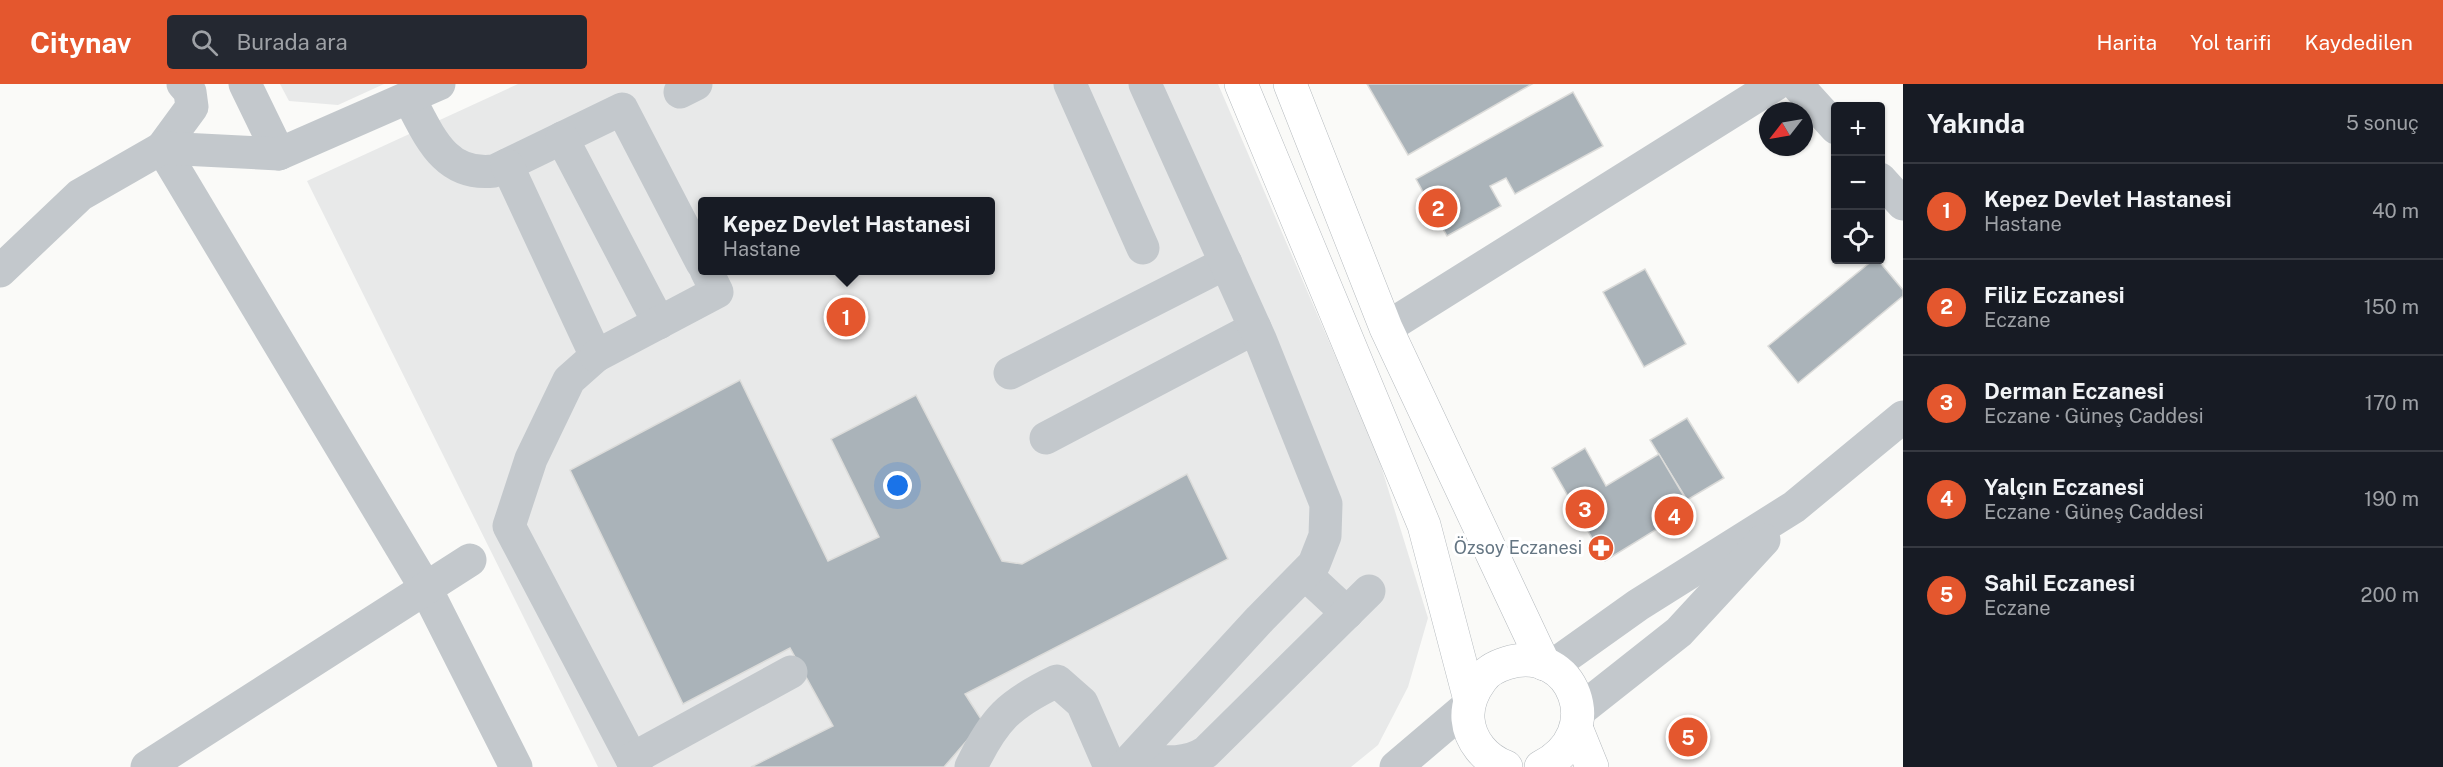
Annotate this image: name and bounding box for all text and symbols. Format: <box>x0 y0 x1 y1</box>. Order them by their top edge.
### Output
search box <box>167 15 587 69</box>
text: Citynav <box>30 26 131 59</box>
icon: search <box>188 26 221 59</box>
text: Burada ara <box>236 29 348 55</box>
text: Harita <box>2097 30 2157 55</box>
text: Yol tarifi <box>2190 30 2271 55</box>
text: Kaydedilen <box>2304 30 2413 55</box>
north arrow <box>1759 102 1813 156</box>
map controls <box>1831 102 1885 264</box>
button: + <box>1831 102 1885 156</box>
text: Yakında <box>1927 108 2025 139</box>
text: 5 sonuç <box>2346 111 2419 135</box>
button: − <box>1831 156 1885 210</box>
pin: 2 <box>1418 186 1458 230</box>
text: Kepez Devlet Hastanesi <box>1984 186 2232 212</box>
popup <box>698 197 995 275</box>
text: 1 <box>1942 199 1951 223</box>
text: 40 m <box>2372 199 2419 223</box>
button: locate <box>1831 210 1885 264</box>
text: Kepez Devlet Hastanesi <box>723 211 970 237</box>
text: Hastane <box>1984 212 2062 236</box>
text: Hastane <box>723 237 801 261</box>
text: Filiz Eczanesi <box>1984 282 2125 308</box>
pin: 1 <box>826 294 866 340</box>
text: 2 <box>1940 295 1953 319</box>
text: 150 m <box>2364 295 2419 319</box>
text: Eczane <box>1984 308 2051 332</box>
text: Derman Eczanesi <box>1984 378 2164 404</box>
text: 3 <box>1940 391 1953 415</box>
text: 170 m <box>2365 391 2419 415</box>
text: Eczane · Güneş Caddesi <box>1984 404 2204 428</box>
your location <box>883 471 912 500</box>
text: Yalçın Eczanesi <box>1984 474 2144 500</box>
pin: 3 <box>1566 486 1604 532</box>
text: 4 <box>1940 487 1953 511</box>
text: 190 m <box>2364 487 2419 511</box>
pin: 4 <box>1654 494 1694 538</box>
text: Eczane · Güneş Caddesi <box>1984 500 2204 524</box>
pharmacy icon: Özsoy Eczanesi <box>1586 533 1616 563</box>
place label: Özsoy Eczanesi <box>1454 536 1582 558</box>
text: Sahil Eczanesi <box>1984 570 2135 596</box>
text: 5 <box>1940 583 1953 607</box>
text: 200 m <box>2361 583 2419 607</box>
text: Eczane <box>1984 596 2051 620</box>
pin: 5 <box>1668 714 1708 760</box>

